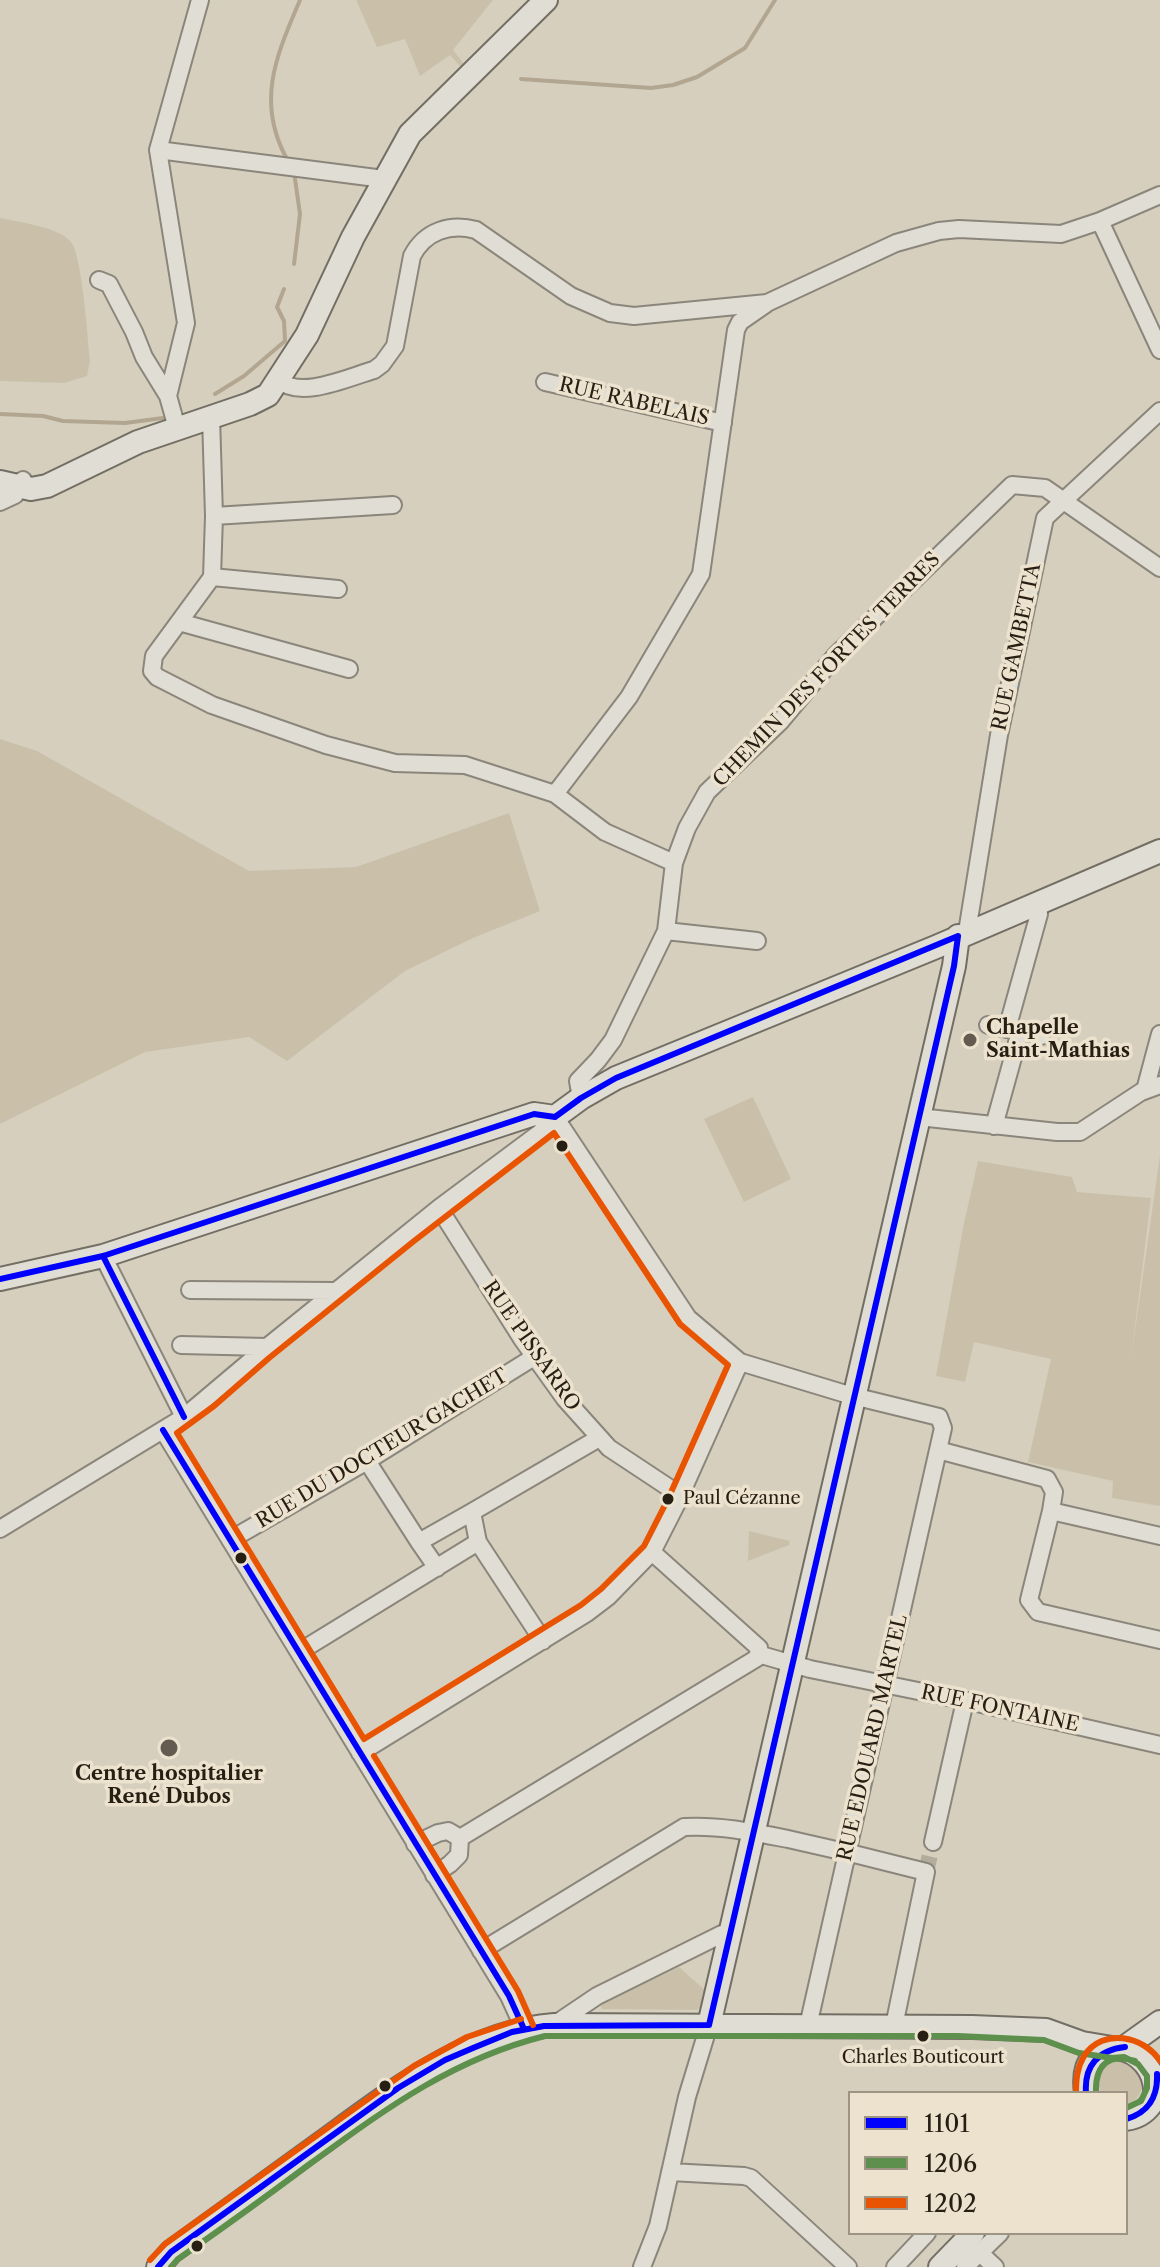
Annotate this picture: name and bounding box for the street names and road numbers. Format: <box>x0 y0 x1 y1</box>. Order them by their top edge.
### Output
street label: RUE RABELAIS <box>557 373 711 431</box>
street label: CHEMIN DES FORTES TERRES <box>708 548 946 792</box>
street label: RUE GAMBETTA <box>988 561 1046 733</box>
street label: RUE PISSARRO <box>477 1276 585 1416</box>
street label: RUE DU DOCTEUR GACHET <box>252 1364 512 1534</box>
street label: RUE EDOUARD MARTEL <box>833 1612 913 1864</box>
street label: RUE FONTAINE <box>919 1681 1081 1737</box>

